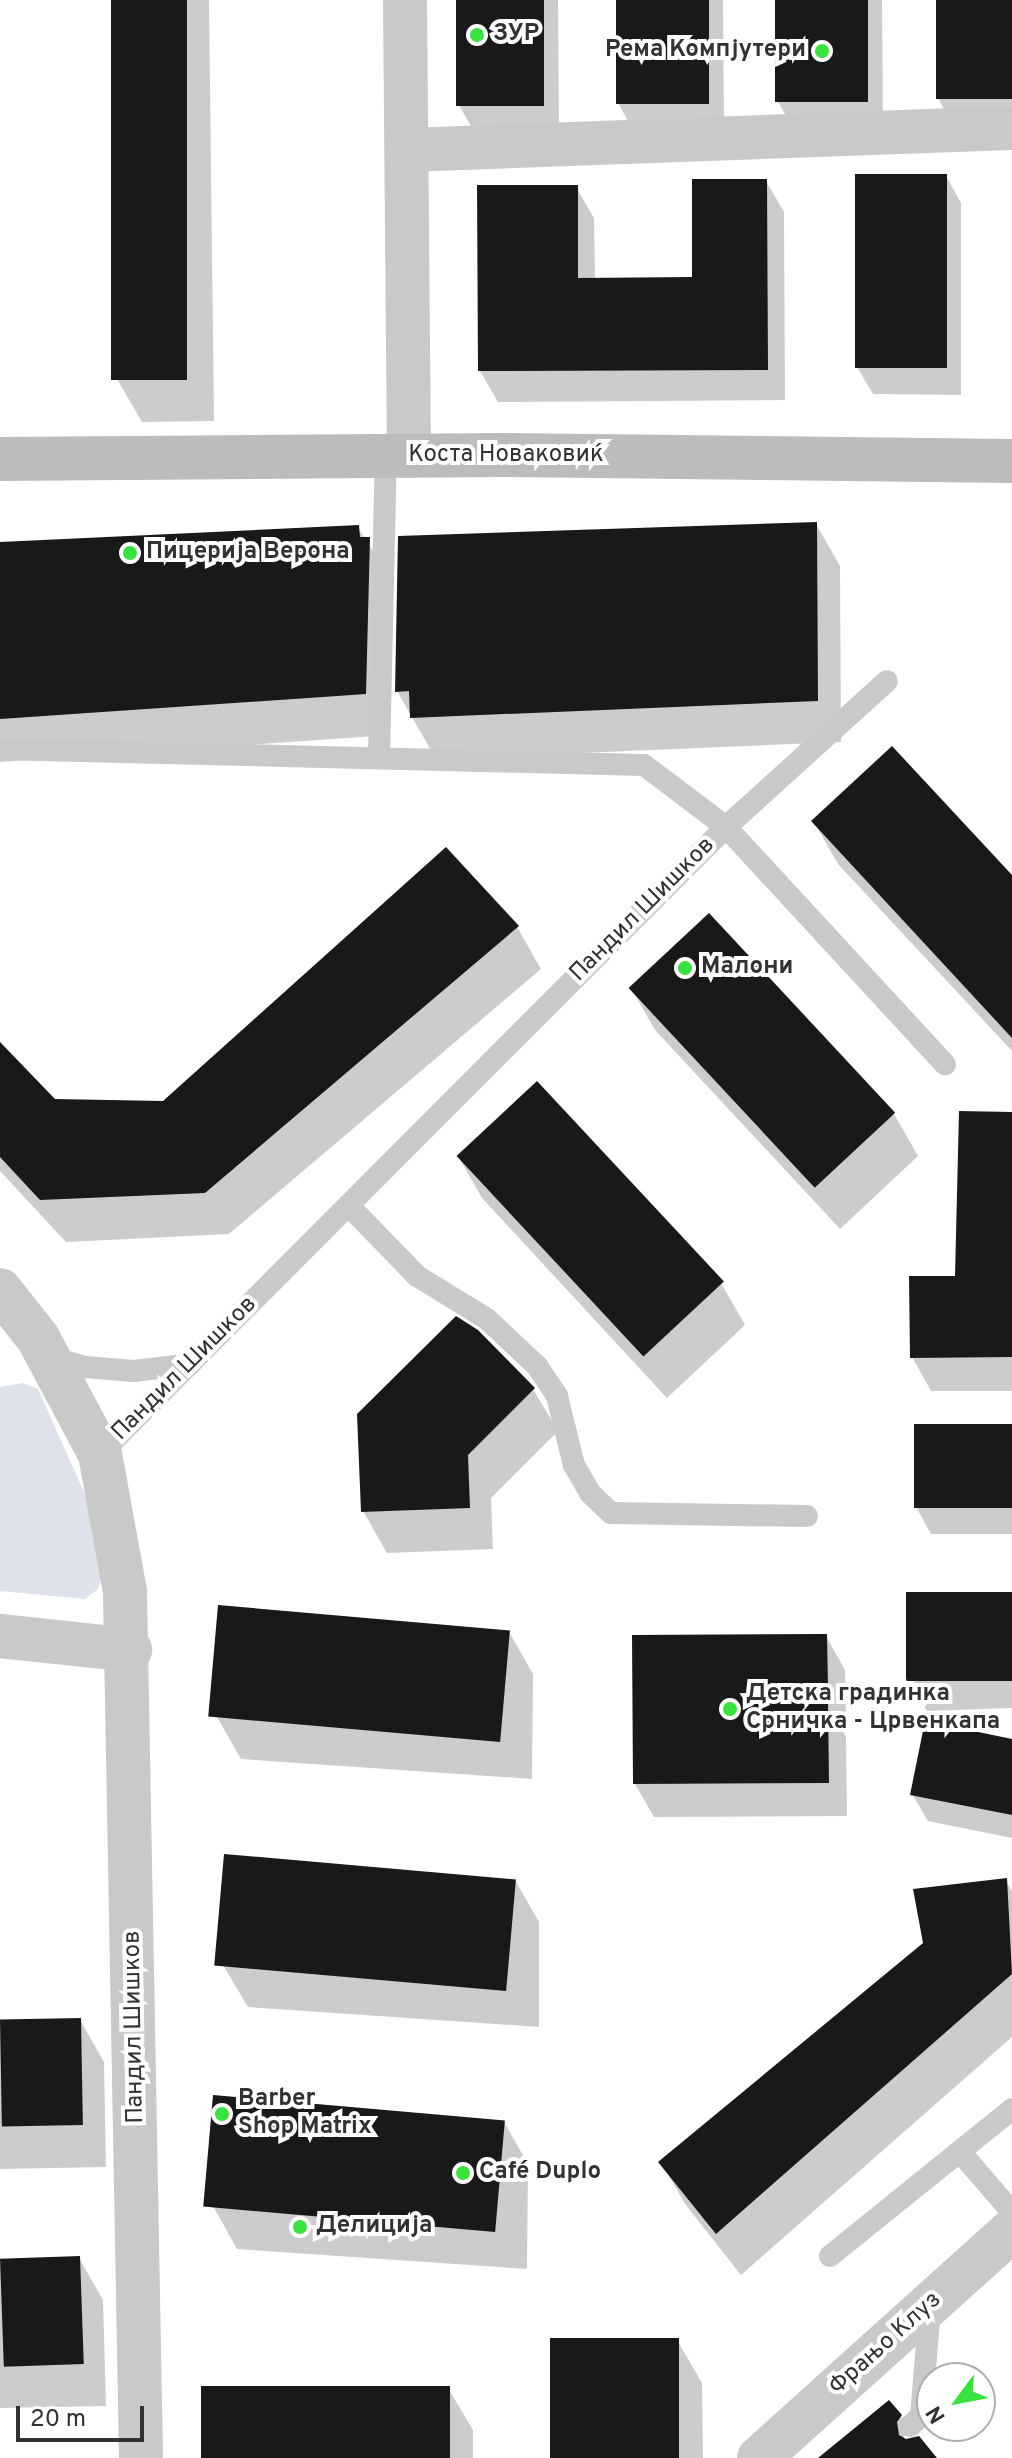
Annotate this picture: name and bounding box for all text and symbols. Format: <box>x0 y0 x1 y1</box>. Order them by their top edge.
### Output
place label: ЗУР <box>493 21 539 49</box>
marker: ЗУР <box>468 26 486 44</box>
place label: Рема Компјутери <box>605 37 806 65</box>
marker: Рема Компјутери <box>813 42 831 60</box>
street label: Коста Новаковиќ <box>408 442 604 470</box>
place label: Пицерија Верона <box>146 539 350 567</box>
marker: Пицерија Верона <box>121 544 139 562</box>
street label: Пандил Шишков <box>565 832 721 988</box>
place label: Малони <box>701 954 793 982</box>
marker: Малони <box>676 959 694 977</box>
street label: Пандил Шишков <box>107 1291 263 1447</box>
place label: Детска градинка Срничка - Црвенкапа <box>746 1681 1000 1737</box>
marker: Детска градинка Срничка - Црвенкапа <box>721 1700 739 1718</box>
street label: Пандил Шишков <box>119 1930 151 2124</box>
place label: Barber Shop Matrix <box>238 2086 372 2142</box>
marker: Barber Shop Matrix <box>213 2105 231 2123</box>
place label: Café Duplo <box>479 2159 601 2187</box>
marker: Café Duplo <box>454 2164 472 2182</box>
place label: Делиција <box>316 2213 432 2241</box>
marker: Делиција <box>291 2218 309 2236</box>
street label: Фрањо Клуз <box>824 2286 948 2402</box>
north arrow <box>916 2362 996 2442</box>
scale bar <box>20 2390 148 2440</box>
text: N <box>921 2400 953 2428</box>
text: 20 m <box>30 2405 86 2435</box>

